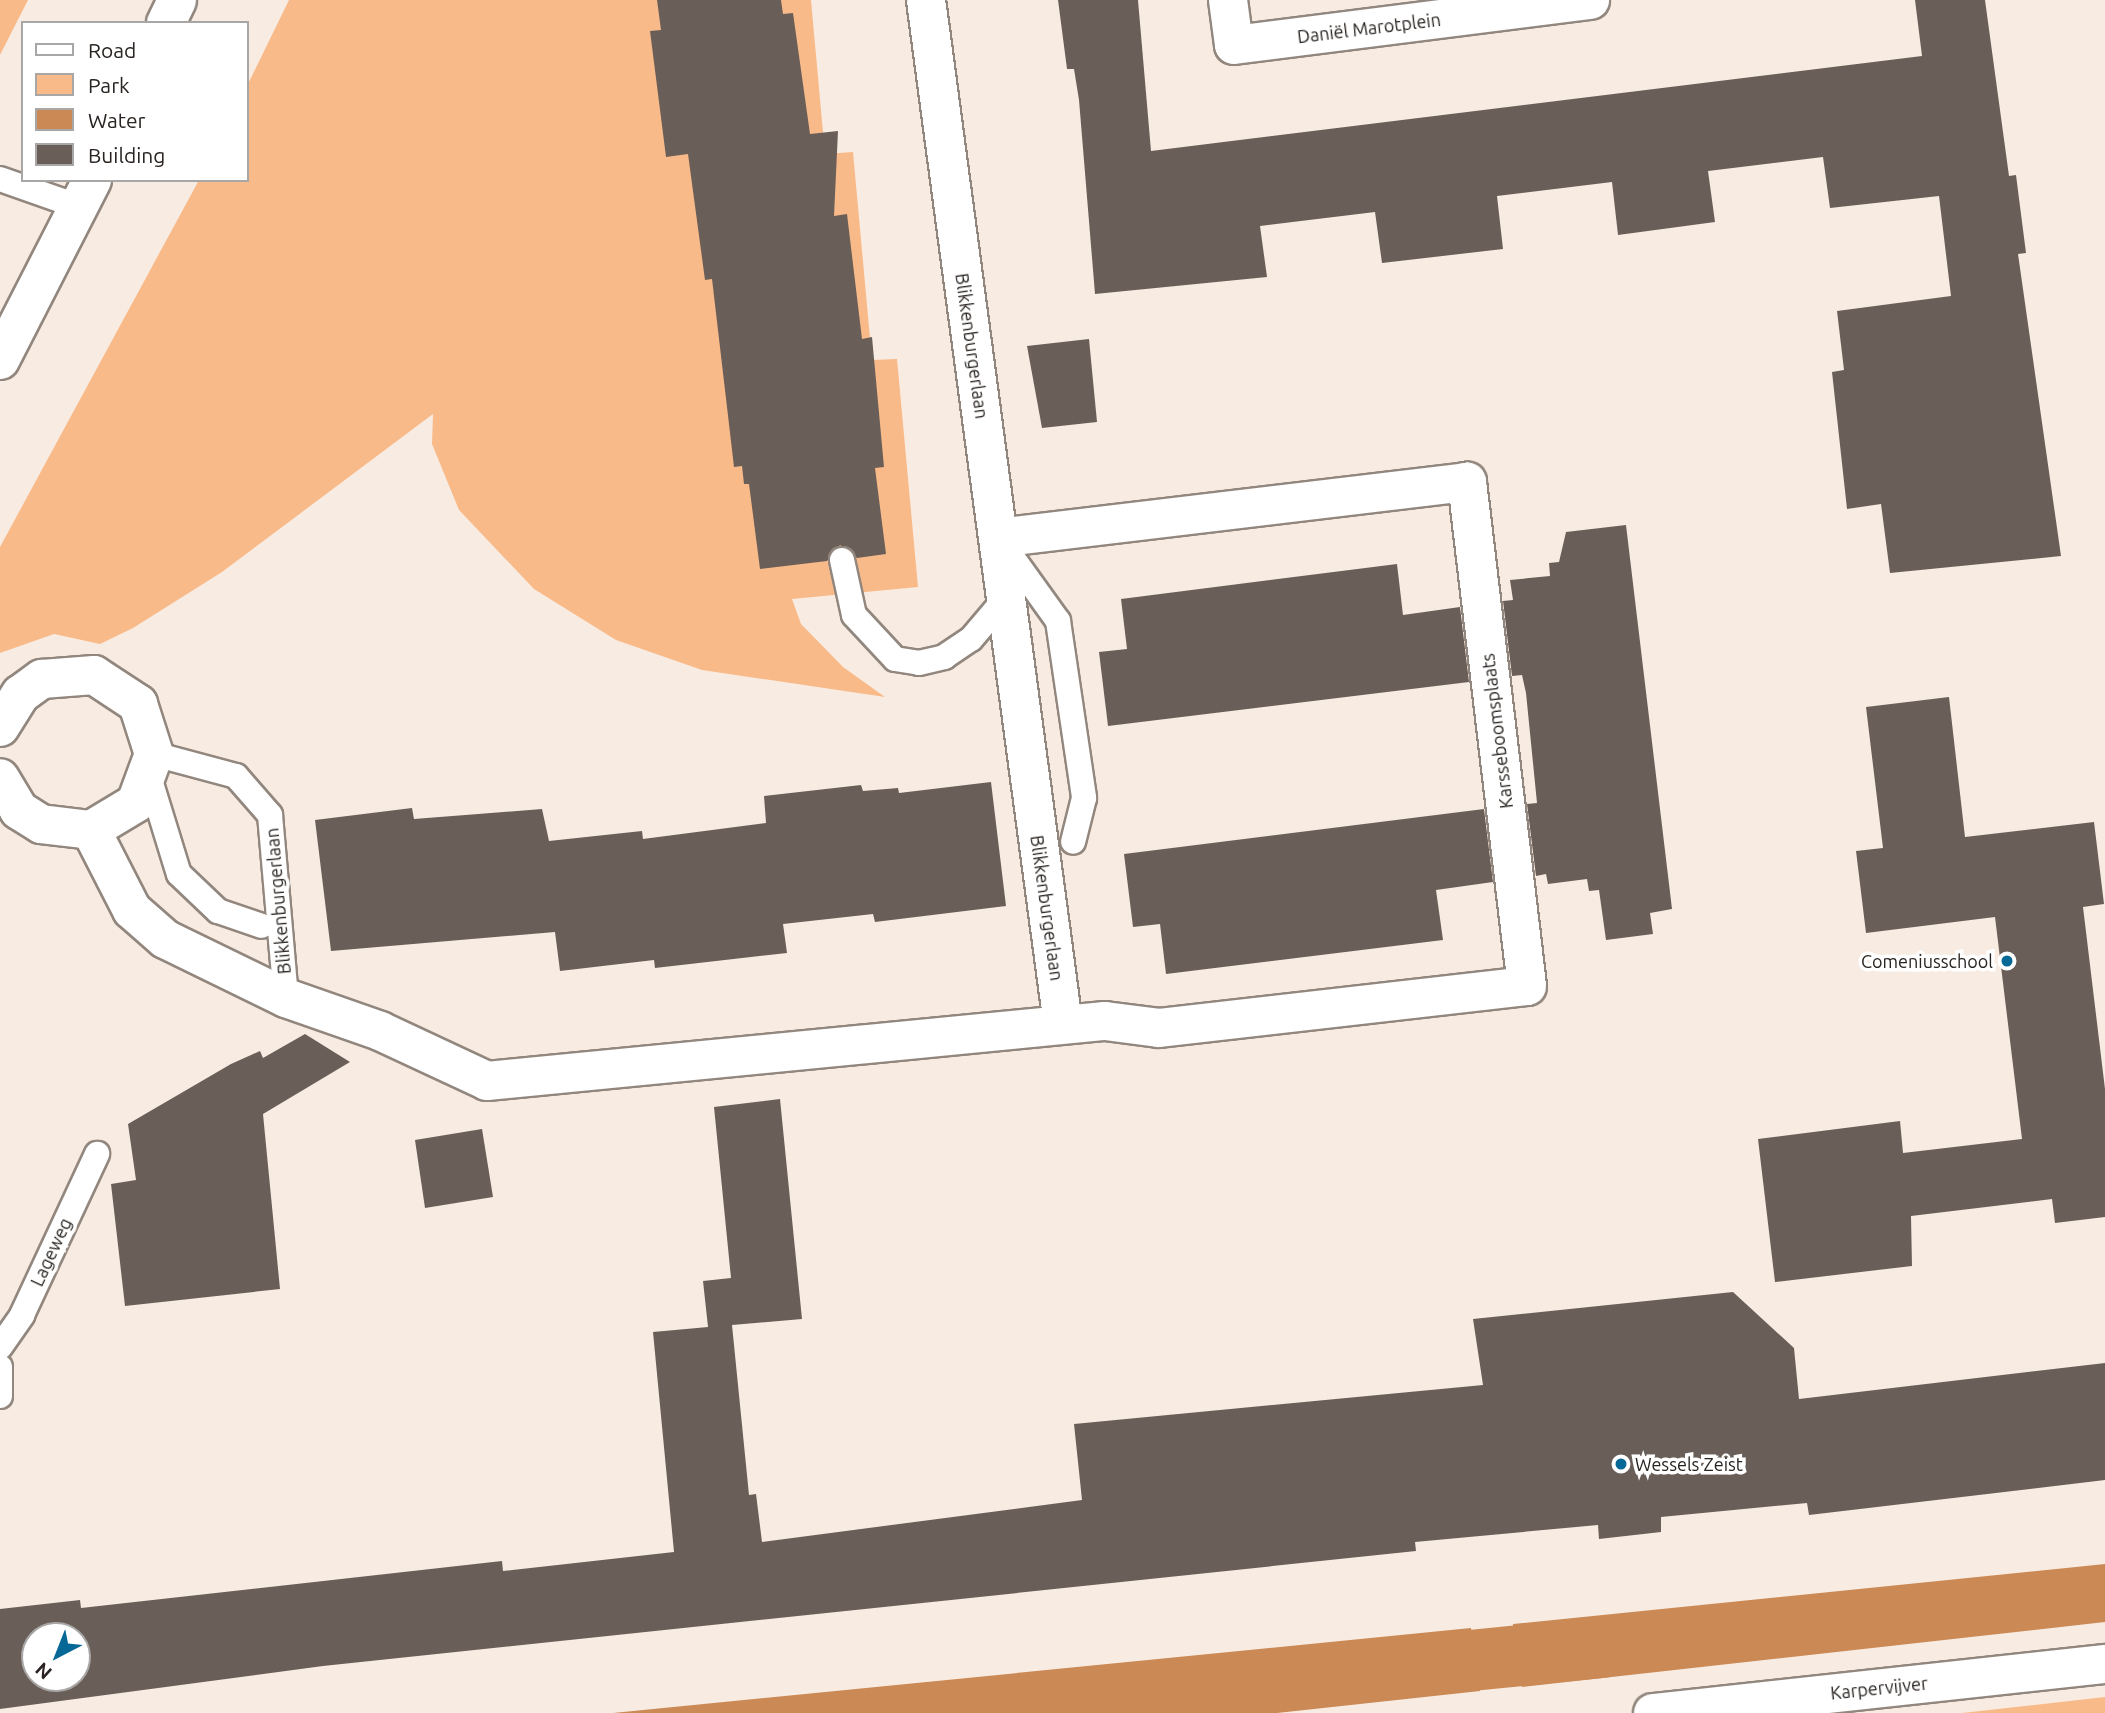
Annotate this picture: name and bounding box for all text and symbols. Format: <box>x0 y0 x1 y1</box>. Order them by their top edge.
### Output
street label: Daniël Marotplein <box>1296 8 1442 48</box>
legend <box>21 21 248 182</box>
text: Road <box>88 38 136 62</box>
text: Park <box>88 73 130 97</box>
text: Water <box>88 108 146 132</box>
text: Building <box>88 143 165 167</box>
street label: Blikkenburgerlaan <box>951 272 993 420</box>
street label: Karsseboomsplaats <box>1477 652 1517 810</box>
street label: Blikkenburgerlaan <box>261 827 295 975</box>
street label: Blikkenburgerlaan <box>1026 834 1068 982</box>
place label: Comeniusschool <box>1861 950 1993 972</box>
marker: Comeniusschool <box>1999 953 2015 969</box>
street label: Lageweg <box>26 1214 76 1290</box>
place label: Wessels Zeist <box>1635 1453 1743 1475</box>
marker: Wessels Zeist <box>1613 1456 1629 1472</box>
north arrow <box>21 1622 91 1692</box>
text: N <box>31 1658 56 1684</box>
street label: Karpervijver <box>1829 1672 1929 1704</box>

